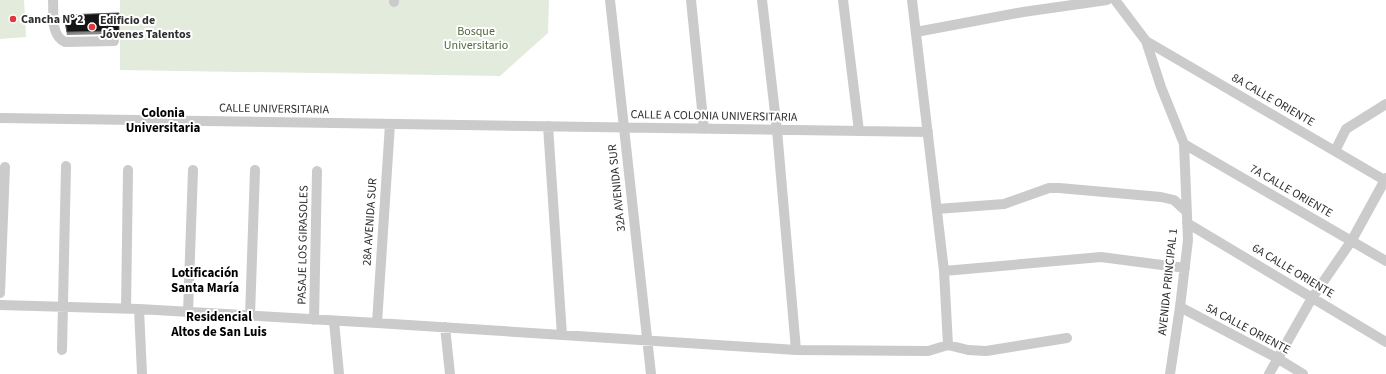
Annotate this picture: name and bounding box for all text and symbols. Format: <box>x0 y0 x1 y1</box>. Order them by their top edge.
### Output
place label: Cancha Nº 2 <box>21 11 84 28</box>
place label: Edificio de Jóvenes Talentos <box>100 12 191 43</box>
marker: Cancha Nº 2 <box>8 14 18 24</box>
marker: Edificio de Jóvenes Talentos <box>87 22 97 32</box>
park label: Bosque Universitario <box>444 23 508 54</box>
street label: 8A CALLE ORIENTE <box>1228 69 1318 131</box>
street label: CALLE UNIVERSITARIA <box>219 100 330 118</box>
district label: Colonia Universitaria <box>126 104 200 137</box>
street label: CALLE A COLONIA UNIVERSITARIA <box>630 106 798 126</box>
street label: 32A AVENIDA SUR <box>604 143 630 233</box>
street label: 7A CALLE ORIENTE <box>1246 160 1336 222</box>
street label: 28A AVENIDA SUR <box>358 177 382 266</box>
street label: PASAJE LOS GIRASOLES <box>293 185 313 305</box>
street label: AVENIDA PRINCIPAL 1 <box>1154 228 1182 336</box>
street label: 6A CALLE ORIENTE <box>1249 240 1337 302</box>
district label: Lotificación Santa María <box>171 264 239 297</box>
street label: 5A CALLE ORIENTE <box>1203 300 1293 358</box>
district label: Residencial Altos de San Luis <box>170 308 267 341</box>

